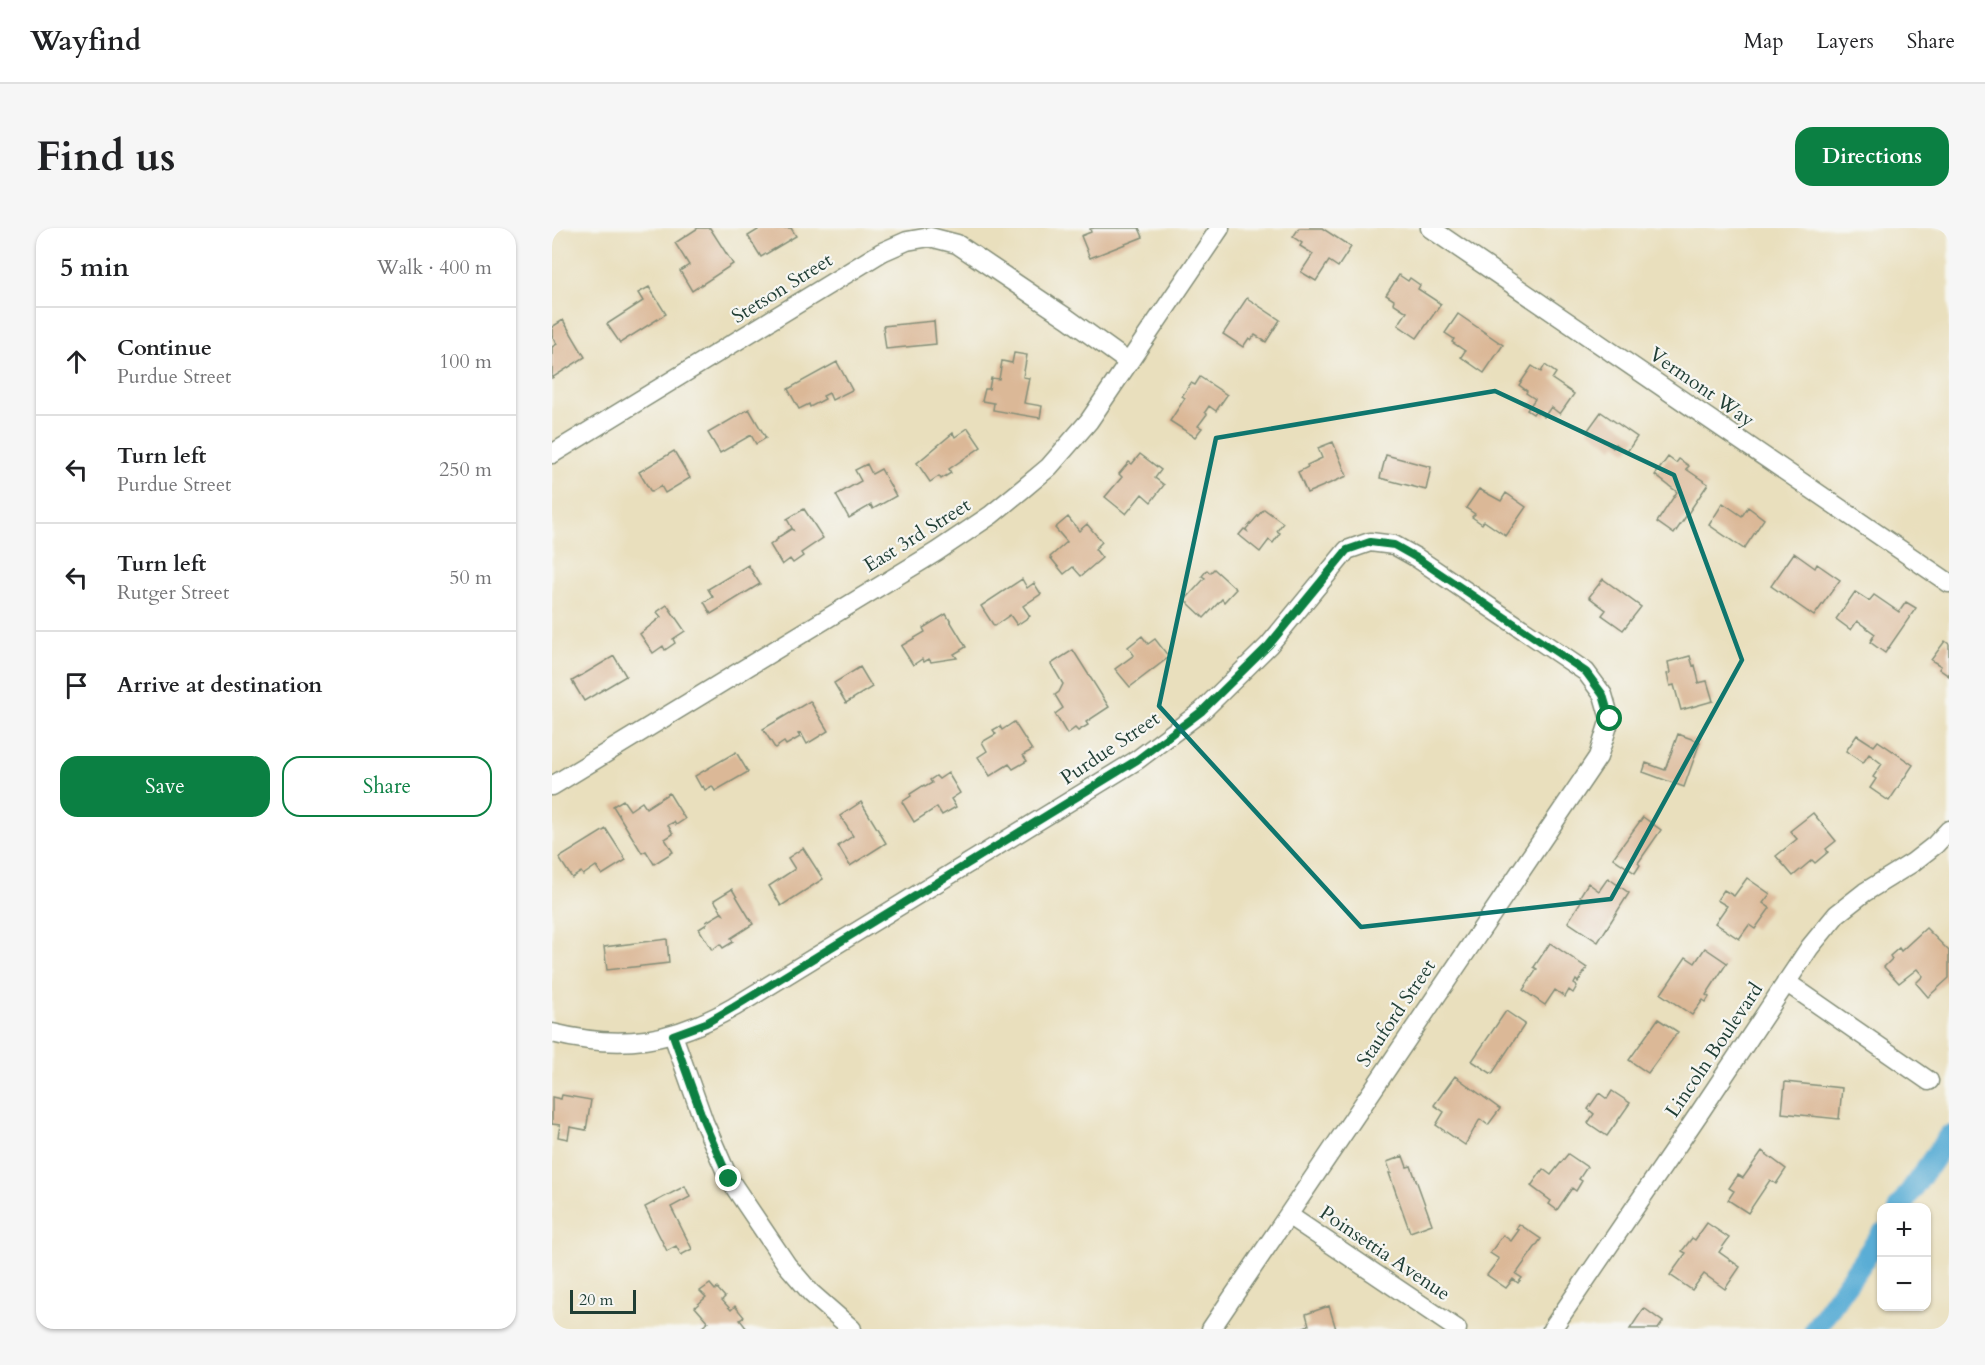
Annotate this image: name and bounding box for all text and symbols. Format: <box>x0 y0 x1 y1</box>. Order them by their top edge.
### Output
text: Wayfind <box>30 22 141 60</box>
text: Map <box>1744 27 1784 56</box>
text: Layers <box>1817 27 1874 56</box>
text: Share <box>1907 27 1955 56</box>
button: Directions <box>1795 127 1949 186</box>
text: Find us <box>36 128 176 185</box>
street label: Stetson Street <box>726 246 838 330</box>
text: 5 min <box>60 250 129 285</box>
text: Walk · 400 m <box>377 254 492 281</box>
text: Continue <box>117 333 212 363</box>
street label: Vermont Way <box>1644 341 1761 434</box>
icon: ahead <box>60 345 93 378</box>
text: 100 m <box>439 348 492 375</box>
text: Purdue Street <box>117 363 231 390</box>
text: Turn left <box>117 441 206 471</box>
icon: left <box>60 453 93 486</box>
text: 250 m <box>439 456 492 483</box>
text: Purdue Street <box>117 471 231 498</box>
street label: East 3rd Street <box>859 491 976 579</box>
text: Turn left <box>117 549 206 579</box>
icon: left <box>60 561 93 594</box>
text: 50 m <box>449 564 492 591</box>
text: Rutger Street <box>117 579 229 606</box>
icon: arrive <box>60 669 93 702</box>
text: Arrive at destination <box>117 670 322 700</box>
street label: Purdue Street <box>1055 704 1165 791</box>
route start <box>1596 705 1622 731</box>
button: Save <box>60 756 270 817</box>
button: Share <box>282 756 492 817</box>
street label: Stauford Street <box>1350 953 1442 1072</box>
street label: Lincoln Boulevard <box>1659 977 1769 1123</box>
route end <box>715 1165 741 1191</box>
street label: Poinsettia Avenue <box>1314 1199 1456 1307</box>
map controls <box>1877 1203 1931 1311</box>
button: + <box>1877 1203 1931 1257</box>
button: − <box>1877 1257 1931 1311</box>
scale bar <box>570 1287 636 1314</box>
text: 20 m <box>579 1289 613 1311</box>

